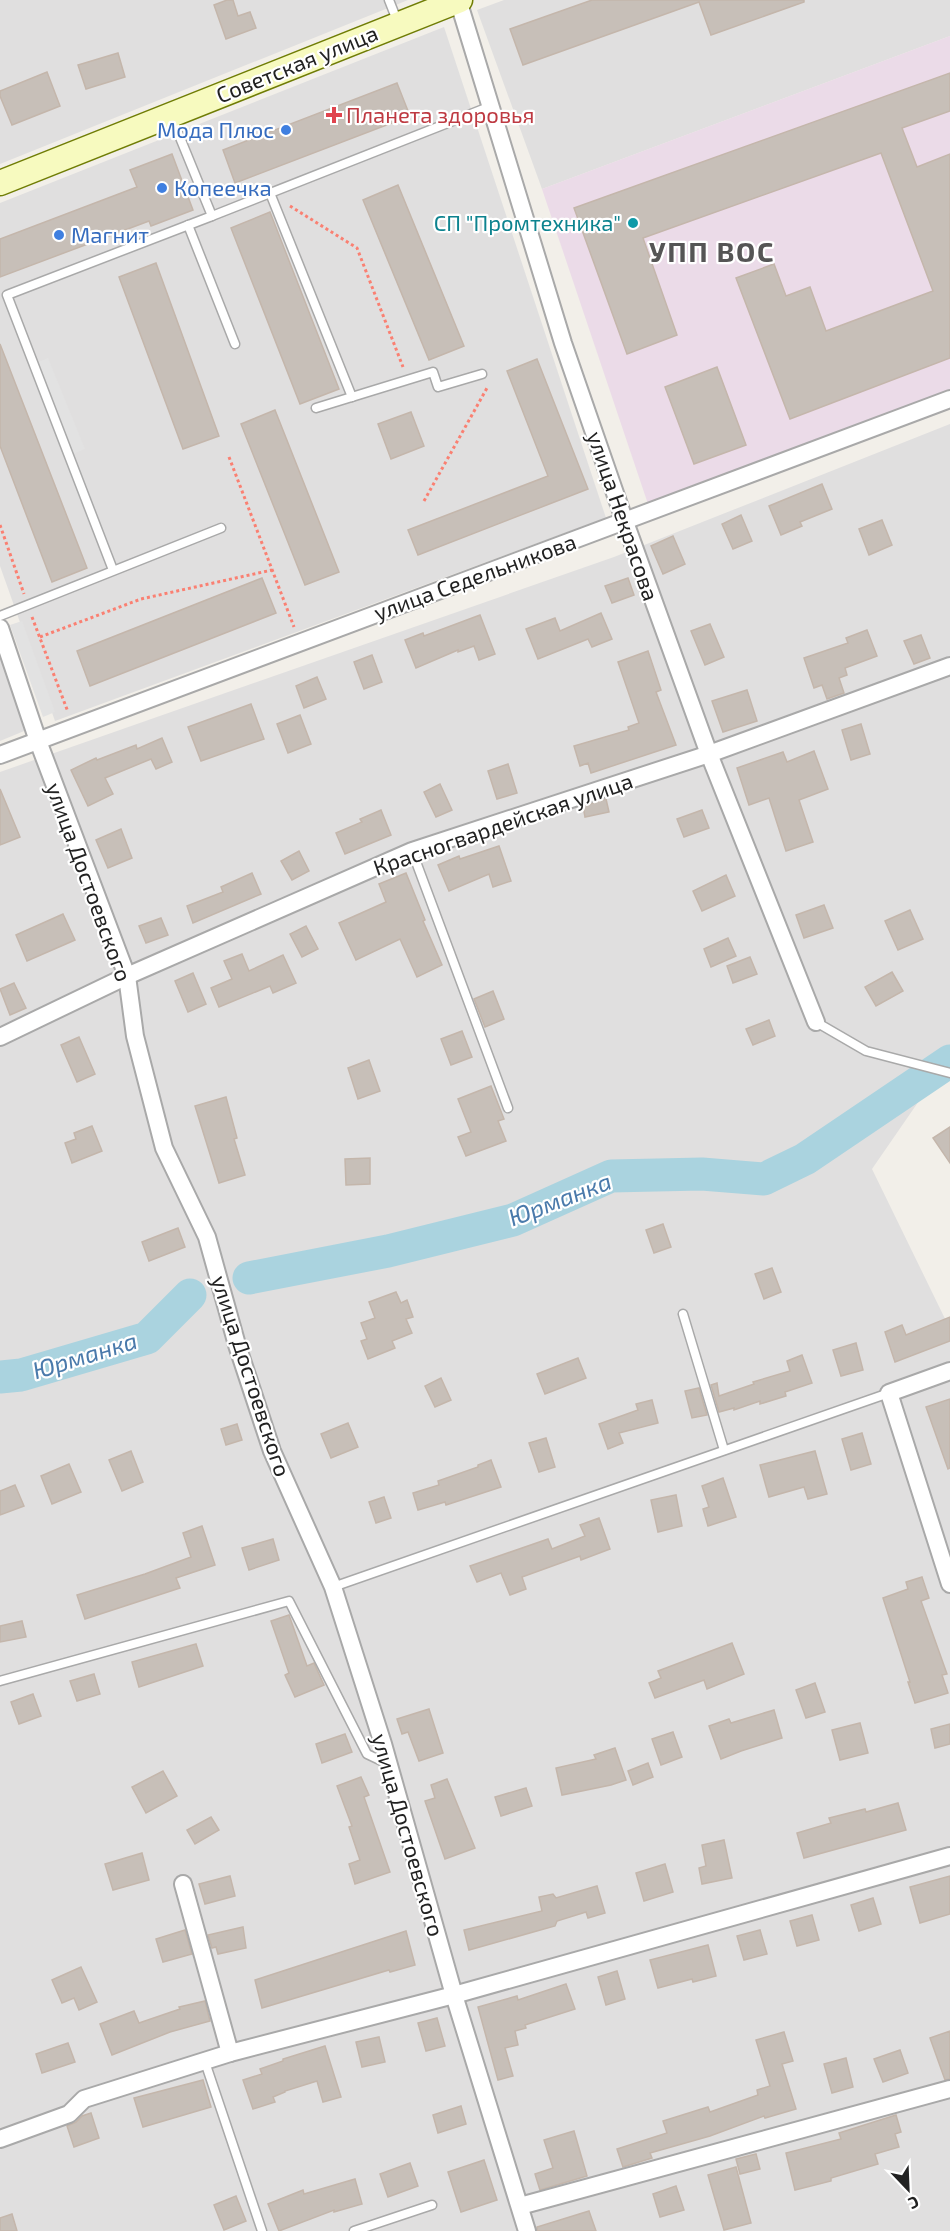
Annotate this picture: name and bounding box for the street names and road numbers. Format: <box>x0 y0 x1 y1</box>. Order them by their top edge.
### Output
street label: Советская улица <box>212 19 382 108</box>
street label: улица Некрасова <box>582 428 665 604</box>
street label: улица Седельникова <box>370 527 580 626</box>
street label: Красногвардейская улица <box>370 766 636 881</box>
street label: улица Достоевского <box>41 779 138 985</box>
street label: улица Достоевского <box>206 1272 297 1480</box>
street label: улица Достоевского <box>367 1730 450 1939</box>

